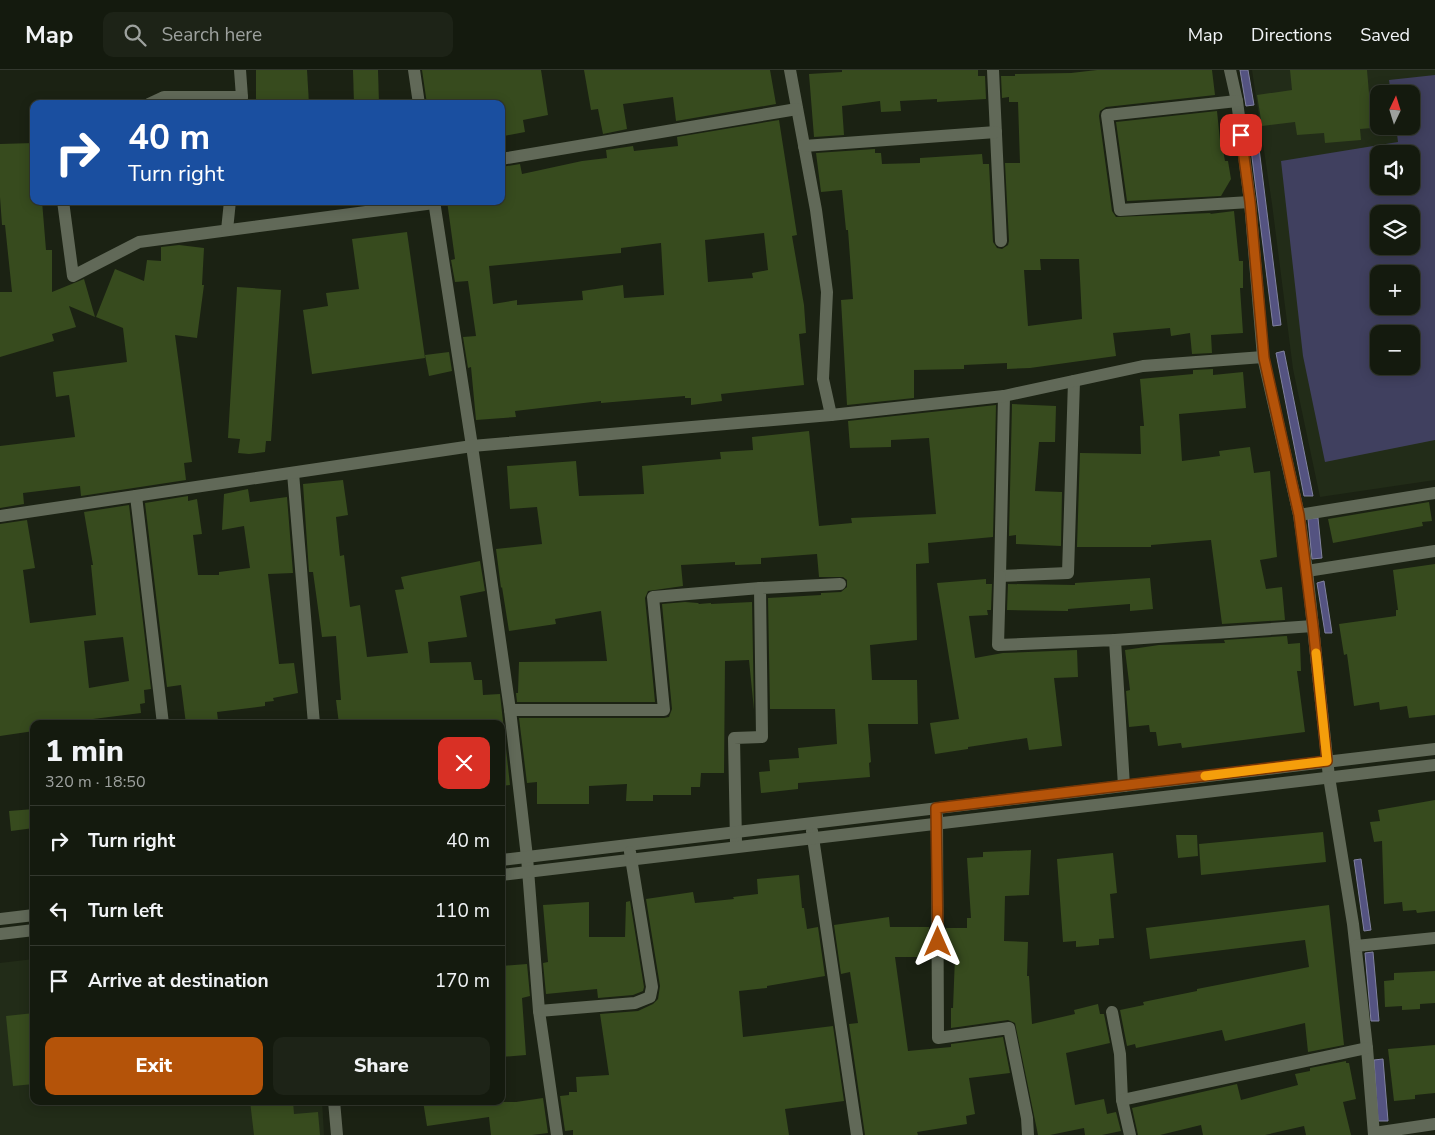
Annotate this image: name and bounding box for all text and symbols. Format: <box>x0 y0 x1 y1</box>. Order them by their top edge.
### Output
search box <box>103 12 453 57</box>
text: Map <box>25 19 73 51</box>
icon: search <box>121 21 149 49</box>
text: Search here <box>161 22 262 48</box>
text: Map <box>1188 23 1223 47</box>
text: Directions <box>1251 23 1332 47</box>
text: Saved <box>1360 23 1410 47</box>
north arrow <box>1370 85 1420 135</box>
map controls <box>1370 85 1420 375</box>
text: 40 m <box>128 114 210 161</box>
pin <box>1220 114 1262 156</box>
icon: right <box>45 120 110 185</box>
icon: arrive <box>1227 121 1255 149</box>
button: sound <box>1370 145 1420 195</box>
text: Turn right <box>128 159 224 189</box>
button: layers <box>1370 205 1420 255</box>
button: + <box>1370 265 1420 315</box>
button: − <box>1370 325 1420 375</box>
text: 1 min <box>45 731 124 772</box>
button: close <box>438 737 490 789</box>
text: 320 m · 18:50 <box>45 771 146 793</box>
icon: right <box>45 827 73 855</box>
text: Turn right <box>88 828 175 854</box>
text: 40 m <box>446 828 490 854</box>
icon: left <box>45 897 73 925</box>
text: Turn left <box>88 898 163 924</box>
text: 110 m <box>435 898 490 924</box>
position arrow <box>911 915 963 967</box>
icon: arrive <box>45 967 73 995</box>
text: Arrive at destination <box>88 968 269 994</box>
text: 170 m <box>435 968 490 994</box>
button: Exit <box>45 1037 263 1095</box>
button: Share <box>273 1037 490 1095</box>

